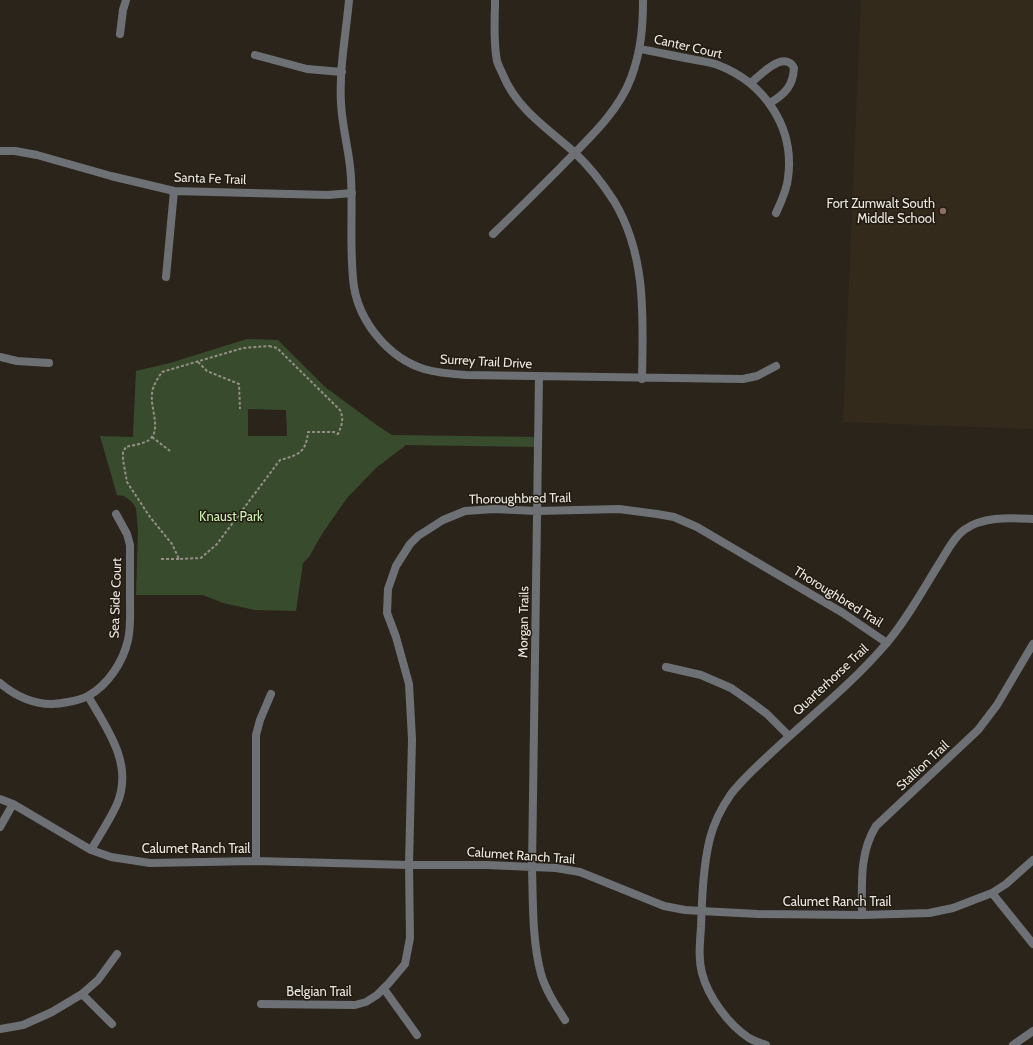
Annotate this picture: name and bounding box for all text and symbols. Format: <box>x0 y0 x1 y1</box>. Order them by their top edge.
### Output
street label: Canter Court <box>652 32 724 62</box>
street label: Santa Fe Trail <box>174 170 246 188</box>
place label: Fort Zumwalt South Middle School <box>826 196 935 227</box>
marker: Fort Zumwalt South Middle School <box>938 206 948 216</box>
street label: Surrey Trail Drive <box>439 352 533 372</box>
street label: Thoroughbred Trail <box>469 490 571 508</box>
park label: Knaust Park <box>199 509 263 525</box>
street label: Sea Side Court <box>107 557 125 639</box>
street label: Thoroughbred Trail <box>790 563 886 631</box>
street label: Morgan Trails <box>516 586 532 658</box>
street label: Quarterhorse Trail <box>790 641 872 719</box>
street label: Stallion Trail <box>894 738 952 794</box>
street label: Calumet Ranch Trail <box>142 841 250 857</box>
street label: Calumet Ranch Trail <box>466 844 576 868</box>
street label: Calumet Ranch Trail <box>783 894 891 910</box>
street label: Belgian Trail <box>286 984 352 1000</box>

